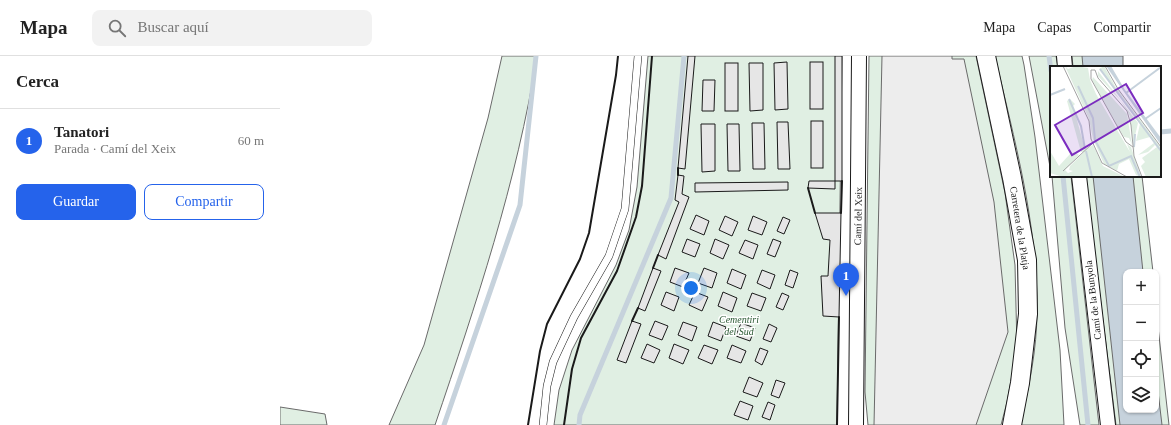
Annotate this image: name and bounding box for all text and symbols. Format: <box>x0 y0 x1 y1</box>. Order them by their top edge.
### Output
search box <box>92 10 372 46</box>
text: Mapa <box>20 17 68 38</box>
icon: search <box>106 17 128 39</box>
text: Buscar aquí <box>138 19 209 35</box>
text: Mapa <box>983 20 1015 35</box>
text: Capas <box>1037 20 1071 35</box>
text: Compartir <box>1093 20 1151 35</box>
inset map <box>1050 66 1161 177</box>
text: Cerca <box>16 72 59 91</box>
text: Tanatori <box>54 124 109 140</box>
text: 1 <box>26 133 32 148</box>
text: 60 m <box>238 133 264 148</box>
text: Parada · Camí del Xeix <box>54 141 176 156</box>
button: Guardar <box>16 184 136 220</box>
button: Compartir <box>144 184 264 220</box>
street label: Carretera de la Platja <box>1008 186 1032 271</box>
street label: Camí del Xeix <box>852 187 864 245</box>
street label: Camí de la Bunyola <box>1083 259 1103 340</box>
pin: 1 <box>833 263 859 296</box>
map controls <box>1123 269 1159 413</box>
button: + <box>1123 269 1159 305</box>
your location <box>681 278 701 298</box>
button: − <box>1123 305 1159 341</box>
park label: Cementiri del Sud <box>719 314 759 337</box>
button: locate <box>1123 341 1159 377</box>
button: layers <box>1123 377 1159 413</box>

